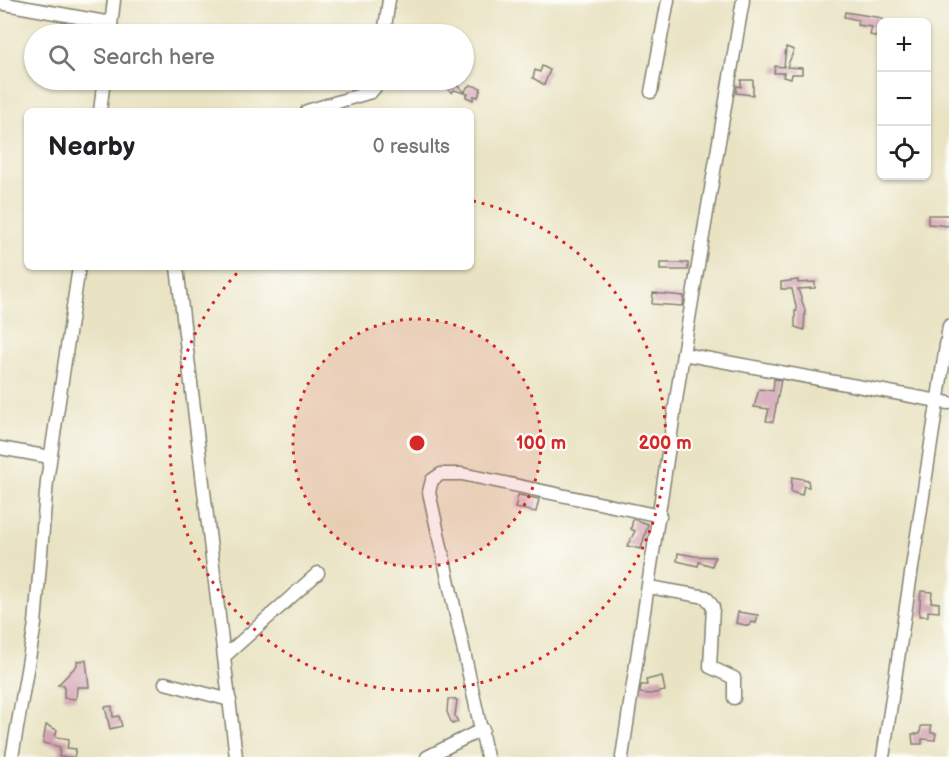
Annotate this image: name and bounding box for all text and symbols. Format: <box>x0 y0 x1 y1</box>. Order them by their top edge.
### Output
map controls <box>877 18 931 180</box>
button: + <box>877 18 931 72</box>
search box <box>24 24 474 90</box>
icon: search <box>45 41 78 74</box>
text: Search here <box>93 44 215 71</box>
button: − <box>877 72 931 126</box>
button: locate <box>877 126 931 180</box>
text: Nearby <box>48 132 135 163</box>
text: 0 results <box>373 135 450 159</box>
centre of rings <box>407 433 427 453</box>
text: 100 m <box>516 433 566 454</box>
text: 200 m <box>638 433 692 454</box>

